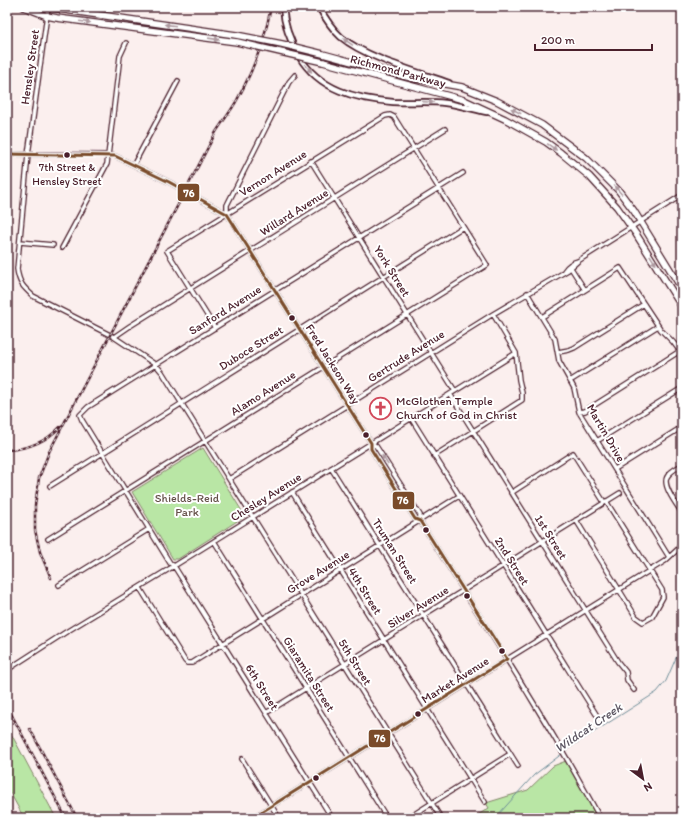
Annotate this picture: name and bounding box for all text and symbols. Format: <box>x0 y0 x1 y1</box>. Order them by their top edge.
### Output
one-way arrow <box>79 19 92 25</box>
one-way arrow <box>164 22 176 28</box>
scale bar <box>535 26 652 52</box>
street label: Hensley Street <box>18 28 42 105</box>
text: 200 m <box>541 33 575 47</box>
one-way arrow <box>208 36 220 42</box>
one-way arrow <box>343 38 354 46</box>
street label: Richmond Parkway <box>349 52 448 91</box>
one-way arrow <box>303 63 312 73</box>
one-way arrow <box>422 99 434 106</box>
one-way arrow <box>510 107 522 114</box>
one-way arrow <box>547 143 557 151</box>
street label: Vernon Avenue <box>237 147 309 199</box>
marker: 7th Street & Hensley Street <box>62 150 72 160</box>
place label: 7th Street & Hensley Street <box>32 161 102 188</box>
line badge: 76 <box>177 183 200 202</box>
street label: Willard Avenue <box>257 185 331 239</box>
one-way arrow <box>613 185 622 196</box>
text: 76 <box>182 187 195 200</box>
street label: York Street <box>371 243 413 300</box>
one-way arrow <box>649 254 656 266</box>
street label: Sanford Avenue <box>186 282 264 338</box>
unlabelled marker <box>287 313 297 323</box>
street label: Fred Jackson Way <box>303 322 363 407</box>
street label: Duboce Street <box>216 323 286 373</box>
street label: Gertrude Avenue <box>365 327 447 385</box>
street label: Alamo Avenue <box>228 367 298 419</box>
place label: McGlothen Temple Church of God in Christ <box>396 394 518 422</box>
church icon: McGlothen Temple Church of God in Christ <box>368 395 394 421</box>
street label: Martin Drive <box>584 402 628 465</box>
unlabelled marker <box>361 430 371 440</box>
one-way arrow <box>382 454 389 466</box>
street label: Chesley Avenue <box>228 469 304 524</box>
park label: Shields-Reid Park <box>155 491 220 519</box>
line badge: 76 <box>392 491 415 510</box>
text: 76 <box>396 494 409 507</box>
street label: 1st Street <box>532 512 570 562</box>
street label: Truman Street <box>369 516 421 587</box>
unlabelled marker <box>421 525 431 535</box>
street label: 2nd Street <box>492 534 533 588</box>
street label: Grove Avenue <box>284 547 352 597</box>
street label: 4th Street <box>345 565 385 617</box>
street label: Silver Avenue <box>385 582 451 631</box>
unlabelled marker <box>462 591 472 601</box>
street label: Giaramita Street <box>280 634 338 715</box>
street label: 5th Street <box>335 636 375 688</box>
unlabelled marker <box>497 646 507 656</box>
street label: Market Avenue <box>419 653 492 706</box>
street label: 6th Street <box>242 661 282 713</box>
water label: Wildcat Creek <box>552 699 626 755</box>
unlabelled marker <box>413 709 423 719</box>
line badge: 76 <box>368 729 391 748</box>
text: 76 <box>373 732 386 745</box>
north arrow <box>623 759 663 799</box>
unlabelled marker <box>311 773 321 783</box>
text: N <box>641 780 655 795</box>

